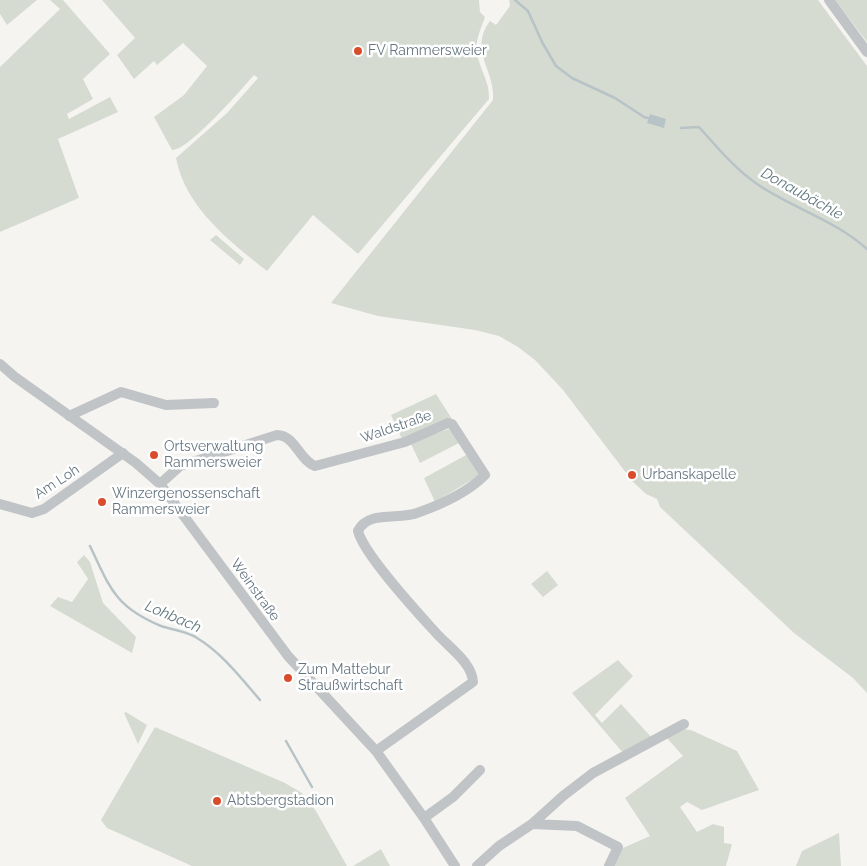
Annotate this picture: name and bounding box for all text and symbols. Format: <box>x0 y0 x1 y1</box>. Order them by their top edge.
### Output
place label: FV Rammersweier <box>368 43 487 59</box>
marker: FV Rammersweier <box>352 45 364 57</box>
water label: Donaubächle <box>758 164 846 224</box>
street label: Waldstraße <box>358 407 434 447</box>
place label: Ortsverwaltung Rammersweier <box>164 439 263 472</box>
marker: Ortsverwaltung Rammersweier <box>148 449 160 461</box>
street label: Am Loh <box>31 461 83 503</box>
place label: Urbanskapelle <box>642 467 736 483</box>
marker: Urbanskapelle <box>626 469 638 481</box>
place label: Winzergenossenschaft Rammersweier <box>112 486 260 518</box>
marker: Winzergenossenschaft Rammersweier <box>96 496 108 508</box>
street label: Weinstraße <box>227 556 283 624</box>
water label: Lohbach <box>142 597 204 637</box>
place label: Zum Mattebur Straußwirtschaft <box>298 662 403 694</box>
marker: Zum Mattebur Straußwirtschaft <box>282 672 294 684</box>
place label: Abtsbergstadion <box>227 793 334 809</box>
marker: Abtsbergstadion <box>211 795 223 807</box>

